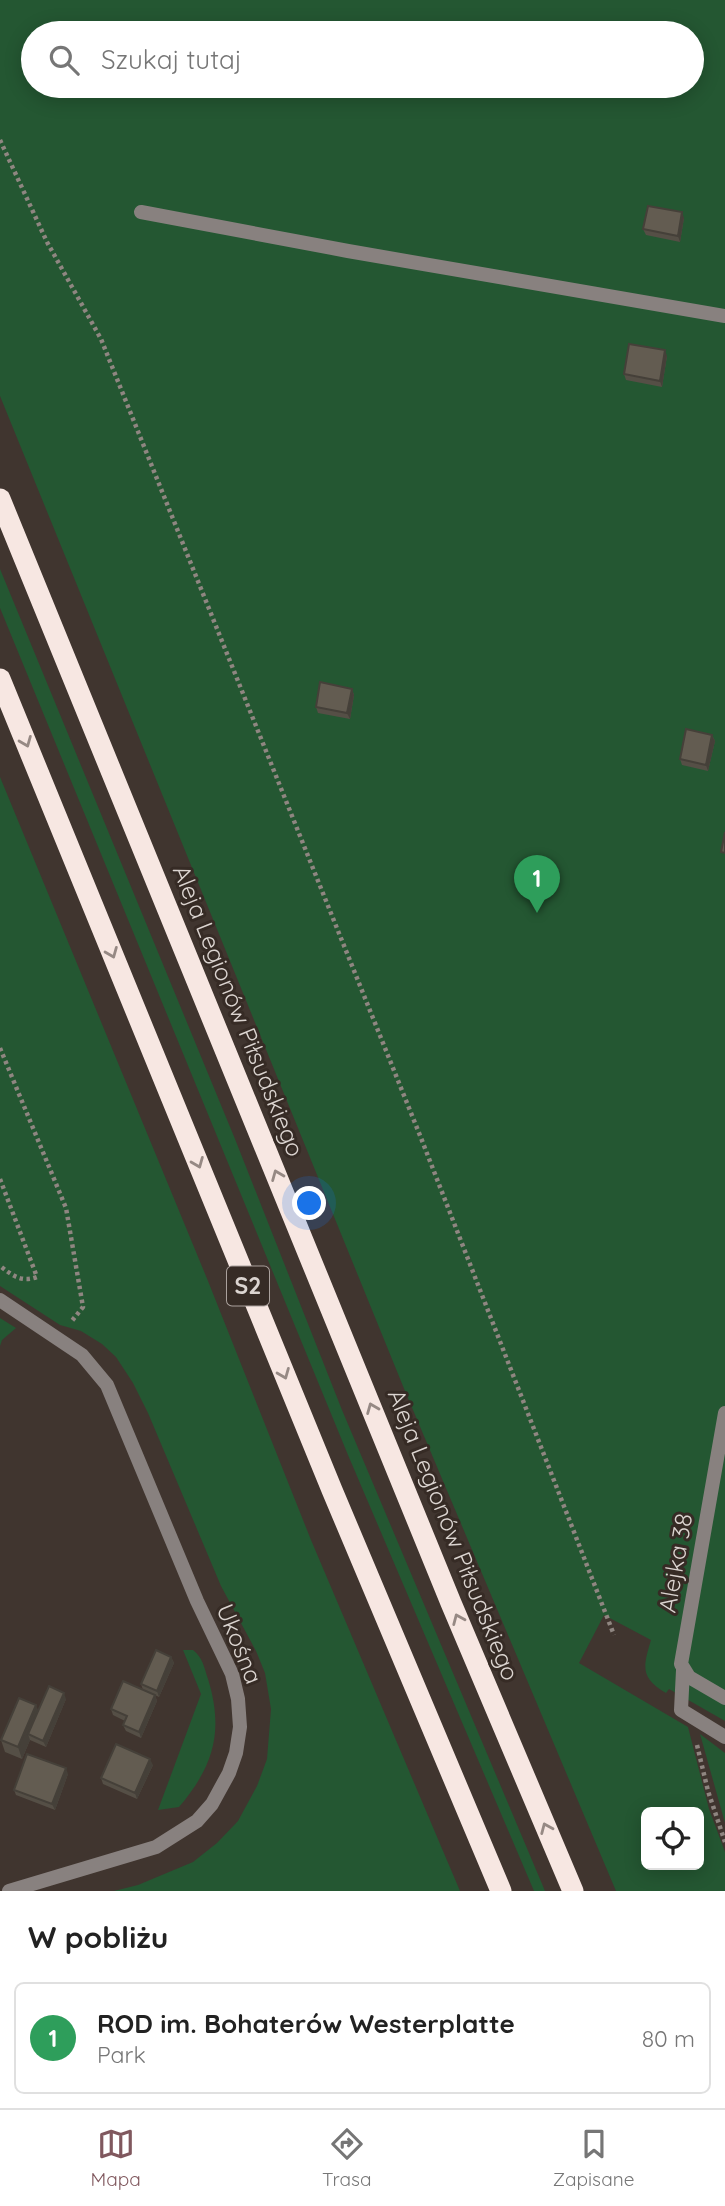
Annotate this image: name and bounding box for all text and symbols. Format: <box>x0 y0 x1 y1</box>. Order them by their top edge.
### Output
search box <box>21 21 704 98</box>
icon: search <box>45 41 83 79</box>
text: Szukaj tutaj <box>101 43 242 76</box>
one-way arrow <box>18 735 32 747</box>
pin: 1 <box>514 855 560 913</box>
street label: Aleja Legionów Piłsudskiego <box>167 860 311 1161</box>
one-way arrow <box>103 946 117 958</box>
one-way arrow <box>190 1156 204 1169</box>
one-way arrow <box>271 1169 285 1182</box>
your location <box>292 1186 326 1220</box>
road number: S2 <box>227 1266 269 1306</box>
one-way arrow <box>276 1367 290 1379</box>
street label: Aleja Legionów Piłsudskiego <box>382 1384 526 1685</box>
one-way arrow <box>366 1403 380 1415</box>
street label: Alejka 38 <box>652 1511 698 1615</box>
street label: Ukośna <box>210 1599 269 1688</box>
one-way arrow <box>452 1613 466 1625</box>
map controls <box>641 1807 704 1870</box>
button: locate <box>641 1807 704 1870</box>
one-way arrow <box>540 1823 554 1835</box>
text: W pobliżu <box>28 1918 168 1956</box>
text: ROD im. Bohaterów Westerplatte <box>97 2007 515 2040</box>
text: 1 <box>49 2024 57 2053</box>
text: 80 m <box>642 2024 695 2053</box>
text: Park <box>97 2040 146 2069</box>
tab: Mapa <box>91 2125 141 2191</box>
tab: Trasa <box>322 2125 372 2191</box>
tab: Zapisane <box>553 2125 634 2191</box>

